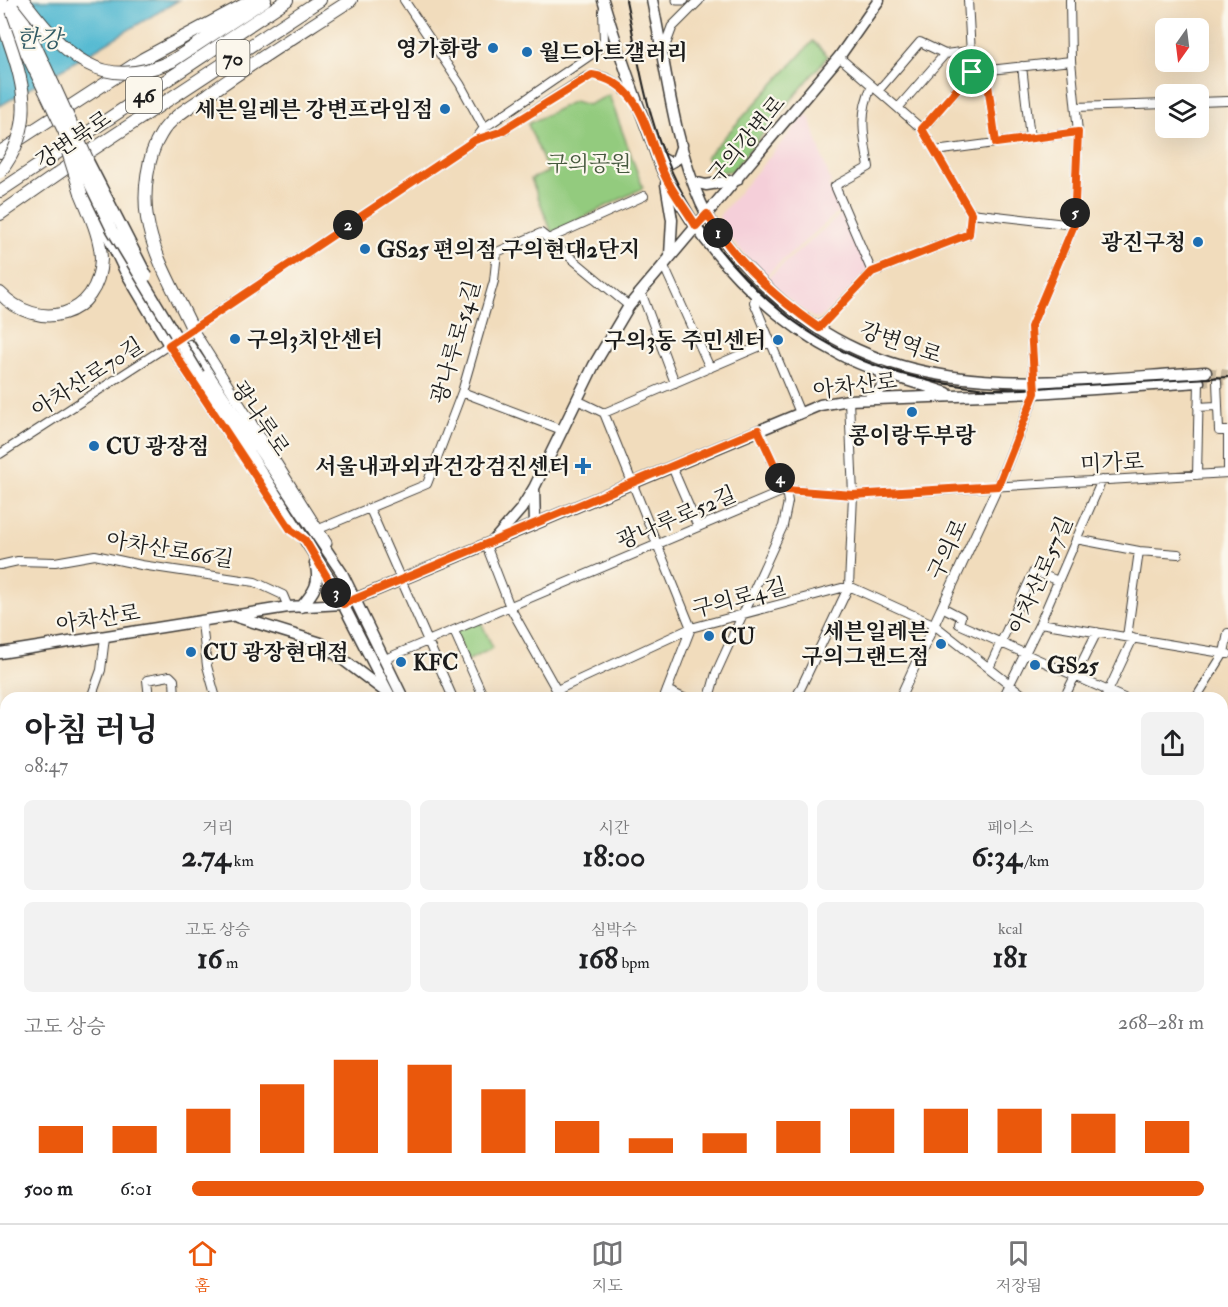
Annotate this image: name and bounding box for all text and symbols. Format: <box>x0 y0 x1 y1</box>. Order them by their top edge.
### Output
north arrow <box>1155 18 1209 72</box>
map controls <box>1155 18 1209 138</box>
water label: 한강 <box>16 24 66 55</box>
place label: 영가화랑 <box>396 35 482 63</box>
place label: 월드아트갤러리 <box>539 39 688 67</box>
road number: 70 <box>216 40 250 76</box>
marker: 영가화랑 <box>486 41 500 55</box>
marker: 월드아트갤러리 <box>520 45 534 59</box>
pin <box>946 46 997 97</box>
icon: arrive <box>955 55 988 88</box>
road number: 46 <box>126 77 162 113</box>
button: layers <box>1155 84 1209 138</box>
street label: 구의강변로 <box>702 90 792 189</box>
place label: 세븐일레븐 강변프라임점 <box>195 96 433 124</box>
marker: 세븐일레븐 강변프라임점 <box>438 102 452 116</box>
street label: 강변북로 <box>30 104 117 175</box>
park label: 구의공원 <box>546 150 632 178</box>
pin: 5 <box>1060 198 1090 228</box>
text: 5 <box>1071 203 1079 223</box>
pin: 2 <box>333 210 363 240</box>
text: 2 <box>344 215 352 235</box>
pin: 1 <box>703 218 733 248</box>
text: 1 <box>715 223 721 243</box>
place label: 광진구청 <box>1101 229 1186 257</box>
marker: 광진구청 <box>1191 235 1205 249</box>
place label: GS25 편의점 구의현대2단지 <box>377 236 640 264</box>
marker: GS25 편의점 구의현대2단지 <box>358 242 372 256</box>
street label: 광나루로54길 <box>425 277 487 407</box>
street label: 강변역로 <box>856 316 945 370</box>
place label: 구의3치안센터 <box>247 326 383 354</box>
place label: 구의3동 주민센터 <box>604 327 766 355</box>
street label: 아차산로70길 <box>26 331 149 424</box>
marker: 구의3치안센터 <box>228 332 242 346</box>
marker: 구의3동 주민센터 <box>771 333 785 347</box>
street label: 아차산로 <box>811 367 899 405</box>
street label: 광나루로 <box>225 375 296 462</box>
marker: 콩이랑두부랑 <box>905 405 919 419</box>
place label: 콩이랑두부랑 <box>848 422 977 450</box>
place label: CU 광장점 <box>106 433 209 461</box>
marker: CU 광장점 <box>87 439 101 453</box>
street label: 미가로 <box>1079 447 1145 479</box>
place label: 서울내과외과건강검진센터 <box>315 453 570 481</box>
marker: 서울내과외과건강검진센터 <box>574 457 592 475</box>
pin: 4 <box>765 463 795 493</box>
text: 4 <box>776 468 784 488</box>
street label: 광나루로52길 <box>612 480 740 556</box>
street label: 아차산로57길 <box>1002 512 1079 639</box>
street label: 구의로 <box>922 515 974 584</box>
street label: 아차산로66길 <box>104 526 235 574</box>
street label: 구의로4길 <box>689 572 790 624</box>
pin: 3 <box>321 578 351 608</box>
text: 3 <box>333 583 339 603</box>
street label: 아차산로 <box>54 599 142 639</box>
place label: 세븐일레븐 구의그랜드점 <box>801 618 929 671</box>
place label: CU <box>721 623 756 651</box>
marker: CU <box>702 629 716 643</box>
marker: 세븐일레븐 구의그랜드점 <box>934 637 948 651</box>
place label: CU 광장현대점 <box>203 639 348 667</box>
marker: CU 광장현대점 <box>184 645 198 659</box>
place label: KFC <box>413 649 458 677</box>
place label: GS25 <box>1047 652 1099 680</box>
marker: KFC <box>394 655 408 669</box>
marker: GS25 <box>1028 658 1042 672</box>
text: 아침 러닝 <box>24 710 158 751</box>
button: share <box>1141 712 1204 775</box>
text: 08:47 <box>24 753 68 778</box>
text: 거리 <box>202 818 233 838</box>
text: 시간 <box>599 818 629 838</box>
text: 페이스 <box>987 818 1034 838</box>
text: 2.74 <box>181 838 230 875</box>
text: 18:00 <box>583 838 645 875</box>
text: 6:34 <box>971 838 1022 875</box>
text: km <box>230 851 254 871</box>
text: /km <box>1022 851 1049 871</box>
text: kcal <box>998 919 1023 939</box>
text: 고도 상승 <box>185 920 250 940</box>
text: 심박수 <box>591 920 637 940</box>
text: 181 <box>993 939 1028 976</box>
text: 16 <box>197 940 223 977</box>
text: 168 <box>578 940 618 977</box>
text: m <box>223 953 238 973</box>
text: bpm <box>618 953 650 973</box>
text: 268–281 m <box>1118 1010 1204 1035</box>
text: 고도 상승 <box>24 1014 106 1039</box>
text: 500 m <box>24 1176 73 1201</box>
text: 6:01 <box>120 1176 152 1201</box>
tab: 홈 <box>186 1237 219 1296</box>
tab: 지도 <box>591 1237 624 1296</box>
tab: 저장됨 <box>996 1237 1042 1296</box>

